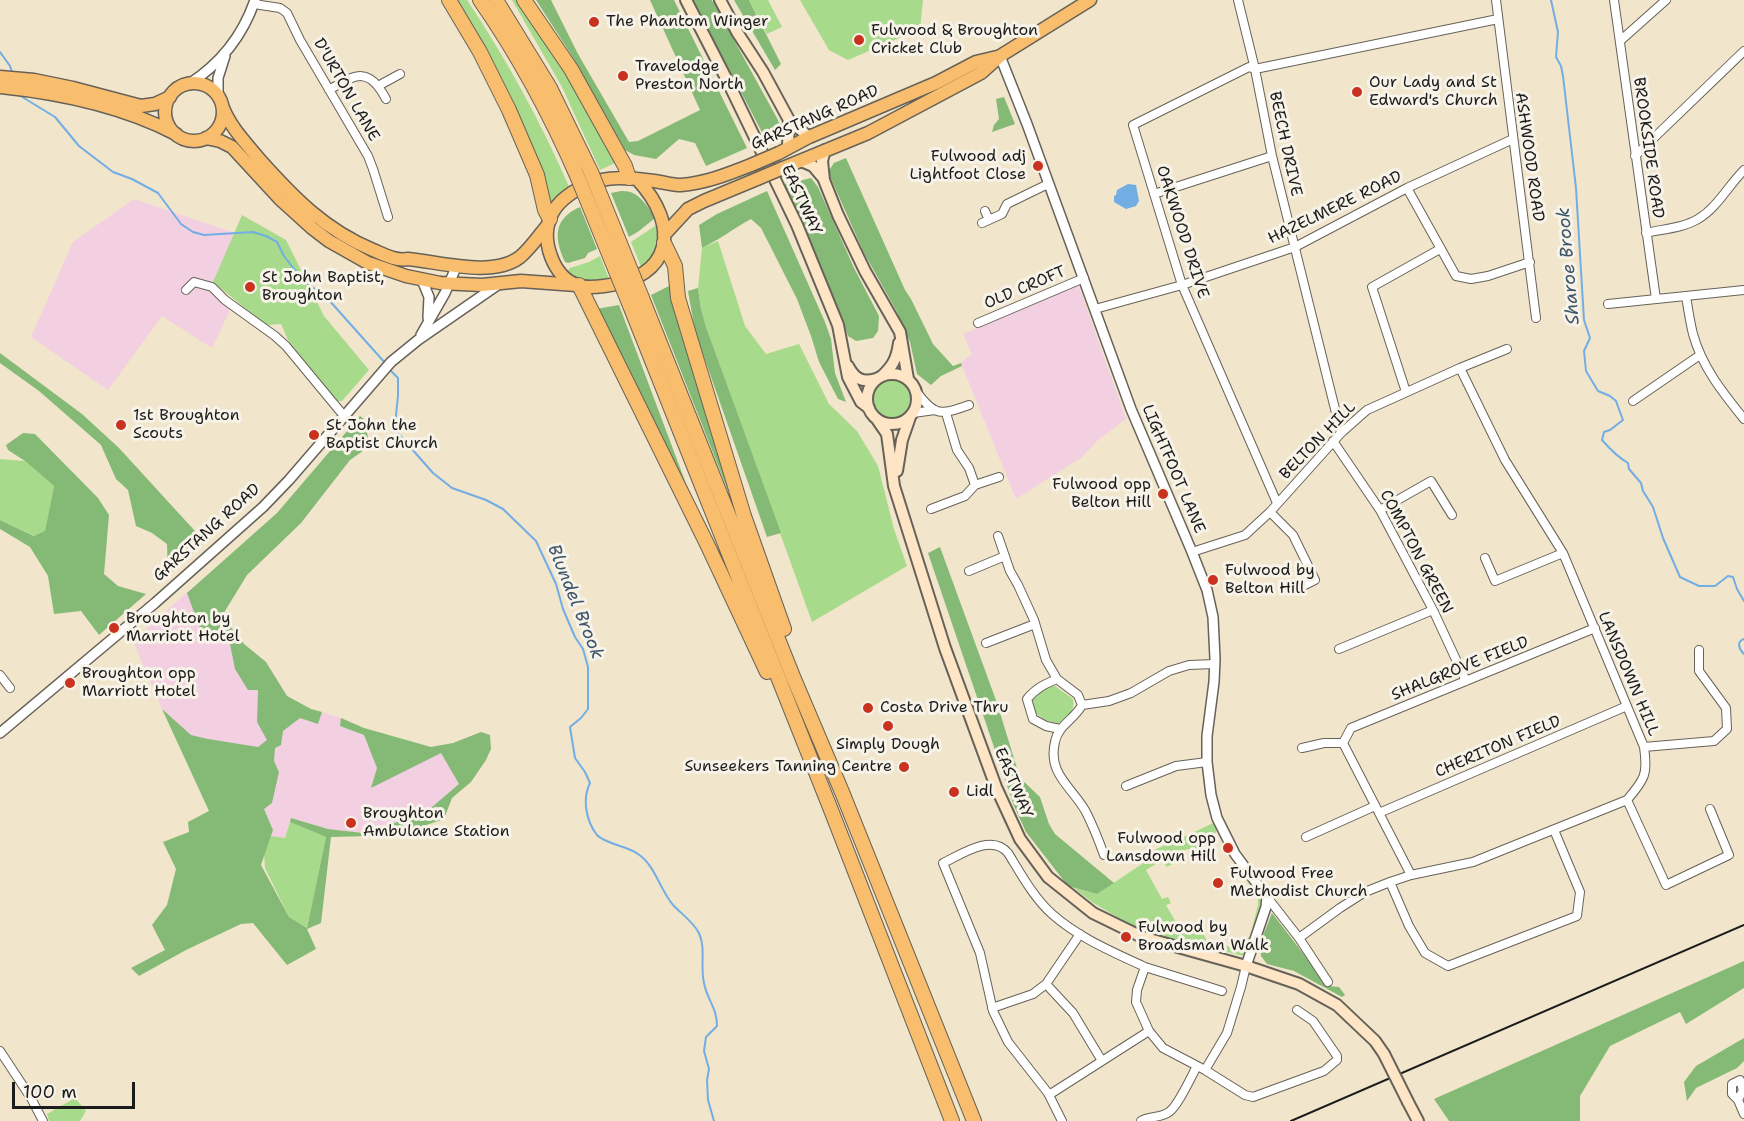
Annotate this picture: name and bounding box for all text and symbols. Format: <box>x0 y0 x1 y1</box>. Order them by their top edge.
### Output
place label: The Phantom Winger <box>606 12 769 32</box>
marker: The Phantom Winger <box>587 15 601 29</box>
place label: Fulwood & Broughton Cricket Club <box>871 21 1038 59</box>
marker: Fulwood & Broughton Cricket Club <box>852 33 866 47</box>
street label: D'URTON LANE <box>309 35 383 145</box>
place label: Travelodge Preston North <box>635 57 744 95</box>
marker: Travelodge Preston North <box>616 69 630 83</box>
place label: Our Lady and St Edward's Church <box>1369 73 1498 111</box>
street label: BROOKSIDE ROAD <box>1629 76 1667 220</box>
street label: GARSTANG ROAD <box>748 81 882 155</box>
marker: Our Lady and St Edward's Church <box>1350 85 1364 99</box>
street label: BEECH DRIVE <box>1265 90 1305 198</box>
street label: ASHWOOD ROAD <box>1510 91 1548 223</box>
place label: Fulwood adj Lightfoot Close <box>909 147 1026 185</box>
marker: Fulwood adj Lightfoot Close <box>1031 159 1045 173</box>
street label: EASTWAY <box>776 162 826 238</box>
street label: OAKWOOD DRIVE <box>1151 163 1213 301</box>
street label: HAZELMERE ROAD <box>1265 167 1405 249</box>
water label: Sharoe Brook <box>1553 206 1585 326</box>
street label: OLD CROFT <box>981 262 1069 314</box>
place label: St John Baptist, Broughton <box>262 268 385 306</box>
marker: St John Baptist, Broughton <box>243 280 257 294</box>
street label: BELTON HILL <box>1276 398 1360 484</box>
street label: LIGHTFOOT LANE <box>1137 402 1209 536</box>
place label: 1st Broughton Scouts <box>133 406 240 444</box>
place label: St John the Baptist Church <box>326 416 438 454</box>
marker: 1st Broughton Scouts <box>114 418 128 432</box>
marker: St John the Baptist Church <box>307 428 321 442</box>
place label: Fulwood opp Belton Hill <box>1052 475 1151 513</box>
street label: GARSTANG ROAD <box>149 480 265 586</box>
marker: Fulwood opp Belton Hill <box>1156 487 1170 501</box>
street label: COMPTON GREEN <box>1375 487 1457 617</box>
water label: Blundel Brook <box>542 542 608 662</box>
place label: Fulwood by Belton Hill <box>1225 561 1315 599</box>
marker: Fulwood by Belton Hill <box>1206 573 1220 587</box>
place label: Broughton by Marriott Hotel <box>126 609 240 647</box>
street label: LANSDOWN HILL <box>1593 609 1663 739</box>
marker: Broughton by Marriott Hotel <box>107 621 121 635</box>
street label: SHALGROVE FIELD <box>1389 633 1531 705</box>
place label: Broughton opp Marriott Hotel <box>82 664 196 702</box>
marker: Broughton opp Marriott Hotel <box>63 676 77 690</box>
place label: Costa Drive Thru <box>880 698 1008 718</box>
marker: Costa Drive Thru <box>861 701 875 715</box>
street label: CHERITON FIELD <box>1432 712 1564 782</box>
marker: Simply Dough <box>881 719 895 733</box>
place label: Simply Dough <box>836 735 940 755</box>
street label: EASTWAY <box>990 745 1036 821</box>
place label: Sunseekers Tanning Centre <box>684 757 892 777</box>
marker: Sunseekers Tanning Centre <box>897 760 911 774</box>
place label: Lidl <box>966 782 994 802</box>
marker: Lidl <box>947 785 961 799</box>
place label: Broughton Ambulance Station <box>363 804 509 842</box>
marker: Broughton Ambulance Station <box>344 816 358 830</box>
place label: Fulwood opp Lansdown Hill <box>1106 829 1216 867</box>
marker: Fulwood opp Lansdown Hill <box>1221 841 1235 855</box>
place label: Fulwood Free Methodist Church <box>1230 864 1368 902</box>
marker: Fulwood Free Methodist Church <box>1211 876 1225 890</box>
place label: Fulwood by Broadsman Walk <box>1138 918 1269 956</box>
marker: Fulwood by Broadsman Walk <box>1119 930 1133 944</box>
scale bar <box>15 1070 138 1108</box>
text: 100 m <box>23 1080 77 1104</box>

